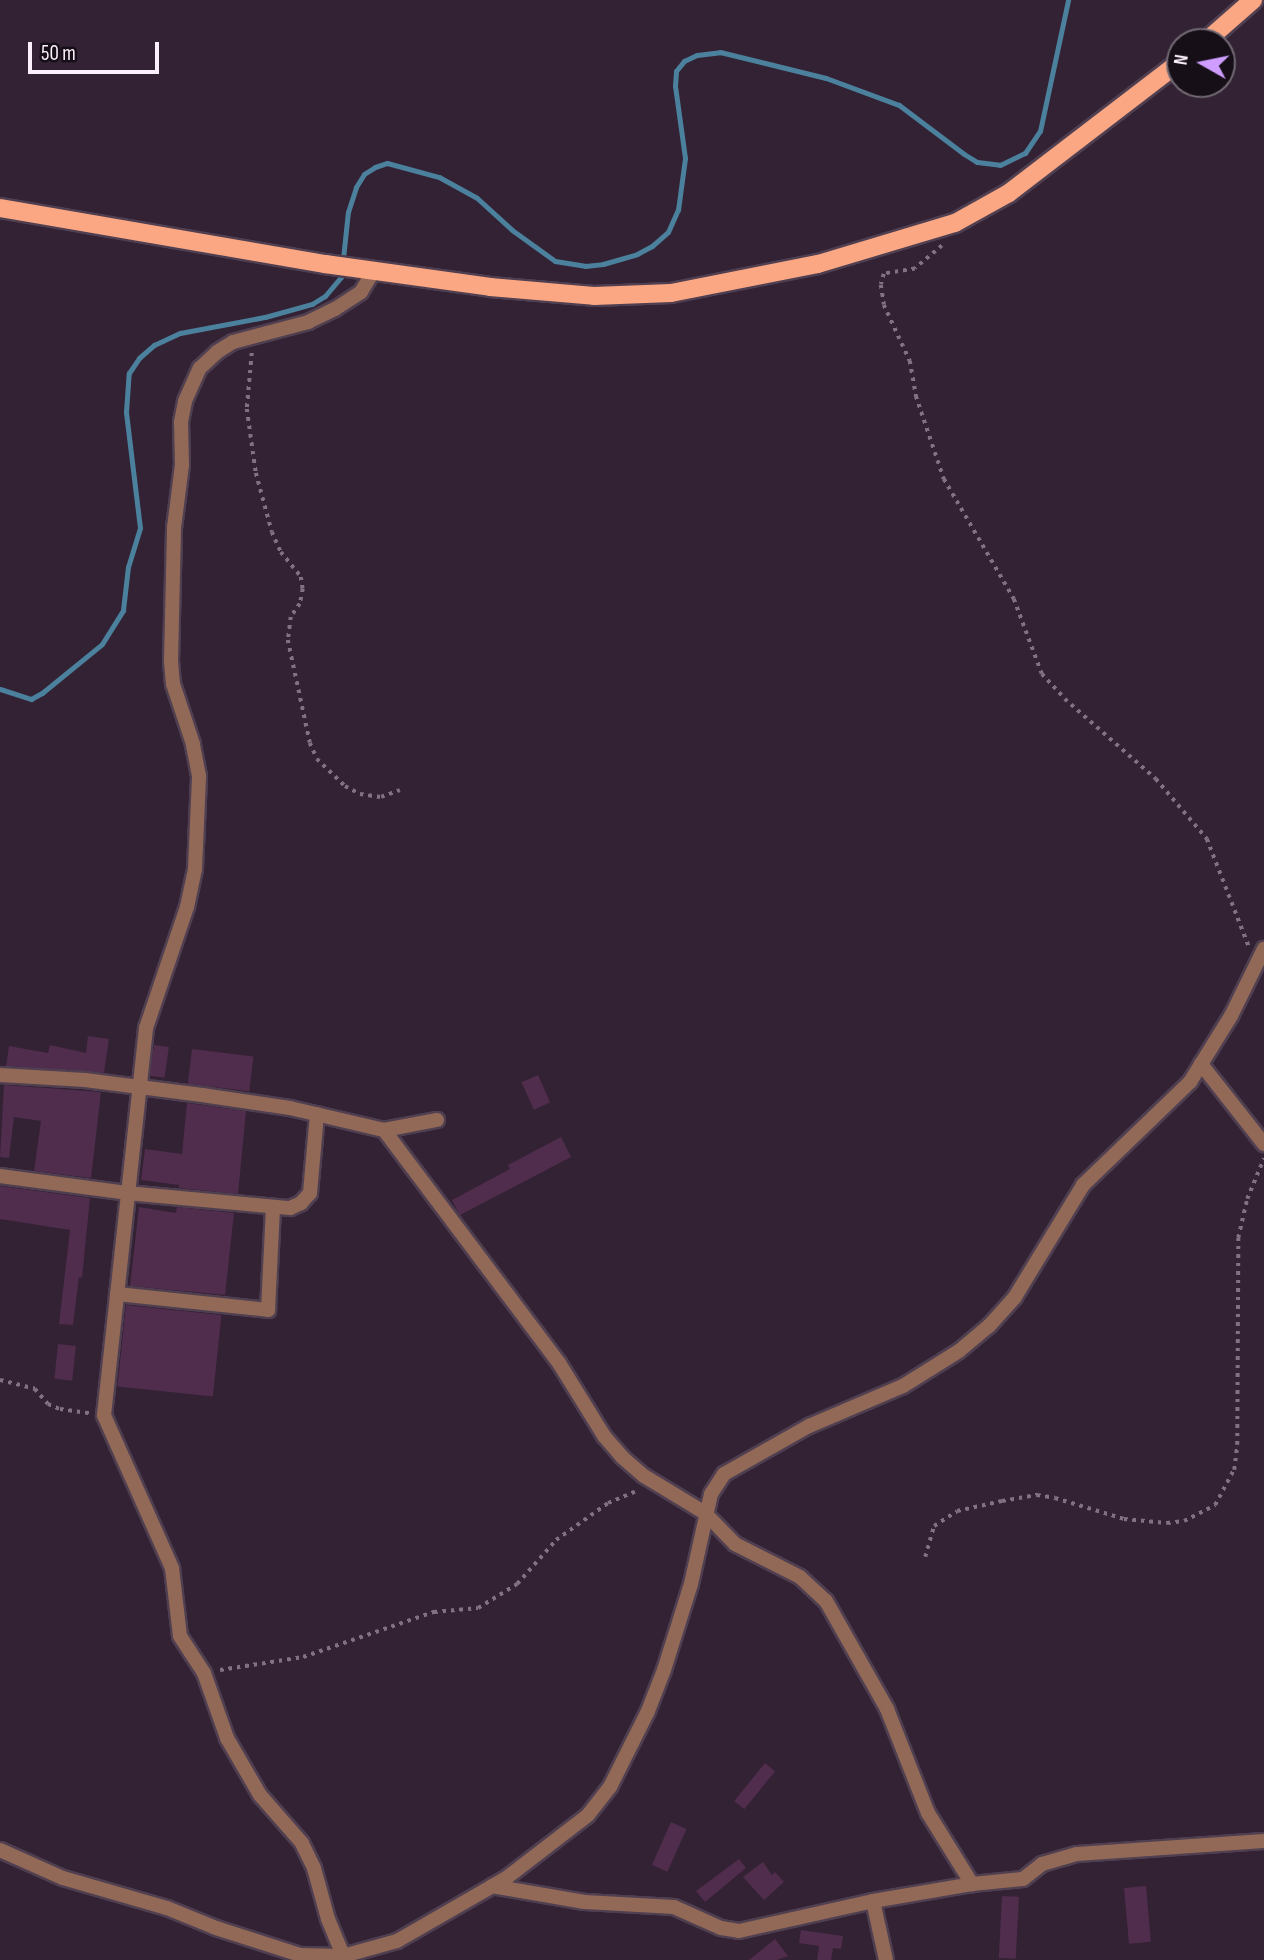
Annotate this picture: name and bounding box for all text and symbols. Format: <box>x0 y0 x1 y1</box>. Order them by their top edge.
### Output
scale bar <box>32 28 163 72</box>
north arrow <box>1166 28 1236 98</box>
text: 50 m <box>41 41 76 66</box>
text: N <box>1170 53 1194 67</box>

